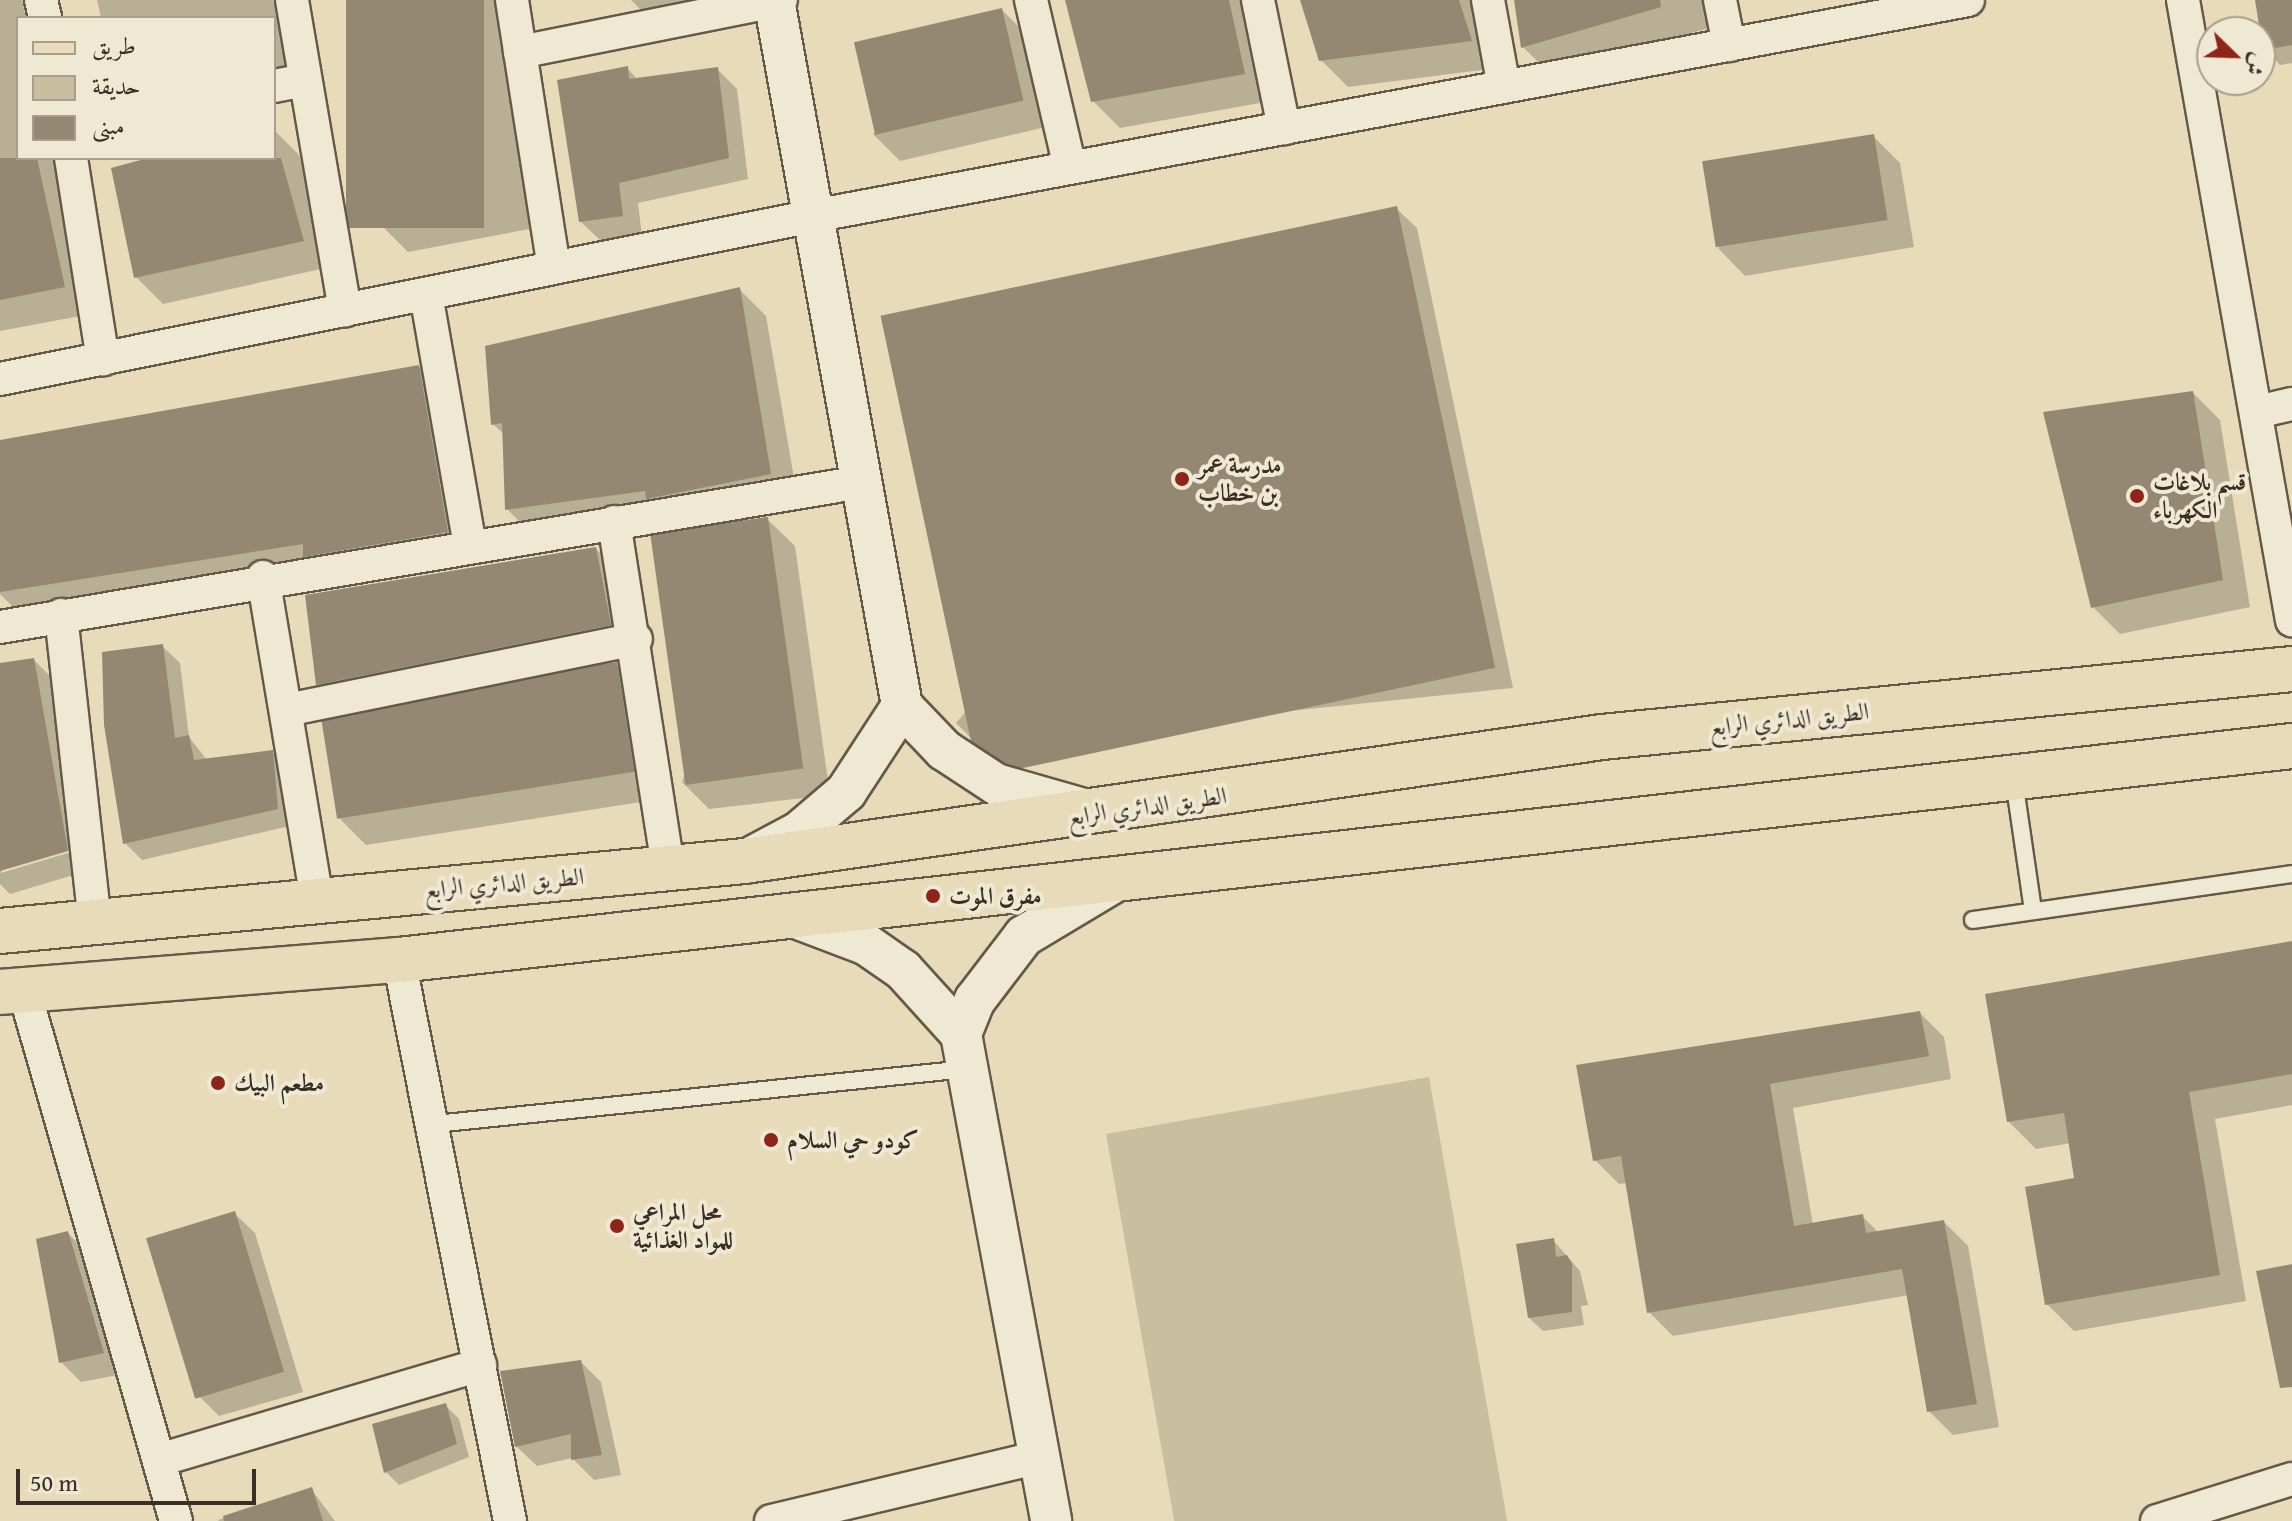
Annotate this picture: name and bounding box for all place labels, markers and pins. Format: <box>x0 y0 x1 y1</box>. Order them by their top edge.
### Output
place label: مدرسة عمر بن خطاب <box>1198 451 1281 507</box>
place label: قسم بلاغات الكهرباء <box>2153 468 2246 524</box>
marker: مدرسة عمر بن خطاب <box>1173 470 1191 488</box>
marker: قسم بلاغات الكهرباء <box>2128 487 2146 505</box>
place label: مفرق الموت <box>949 882 1042 910</box>
marker: مفرق الموت <box>924 887 942 905</box>
place label: مطعم البيك <box>234 1069 324 1097</box>
marker: مطعم البيك <box>209 1074 227 1092</box>
place label: كودو حي السلام <box>787 1126 919 1154</box>
marker: كودو حي السلام <box>762 1131 780 1149</box>
place label: محل المراعي للمواد الغذائية <box>633 1198 733 1254</box>
marker: محل المراعي للمواد الغذائية <box>608 1217 626 1235</box>

